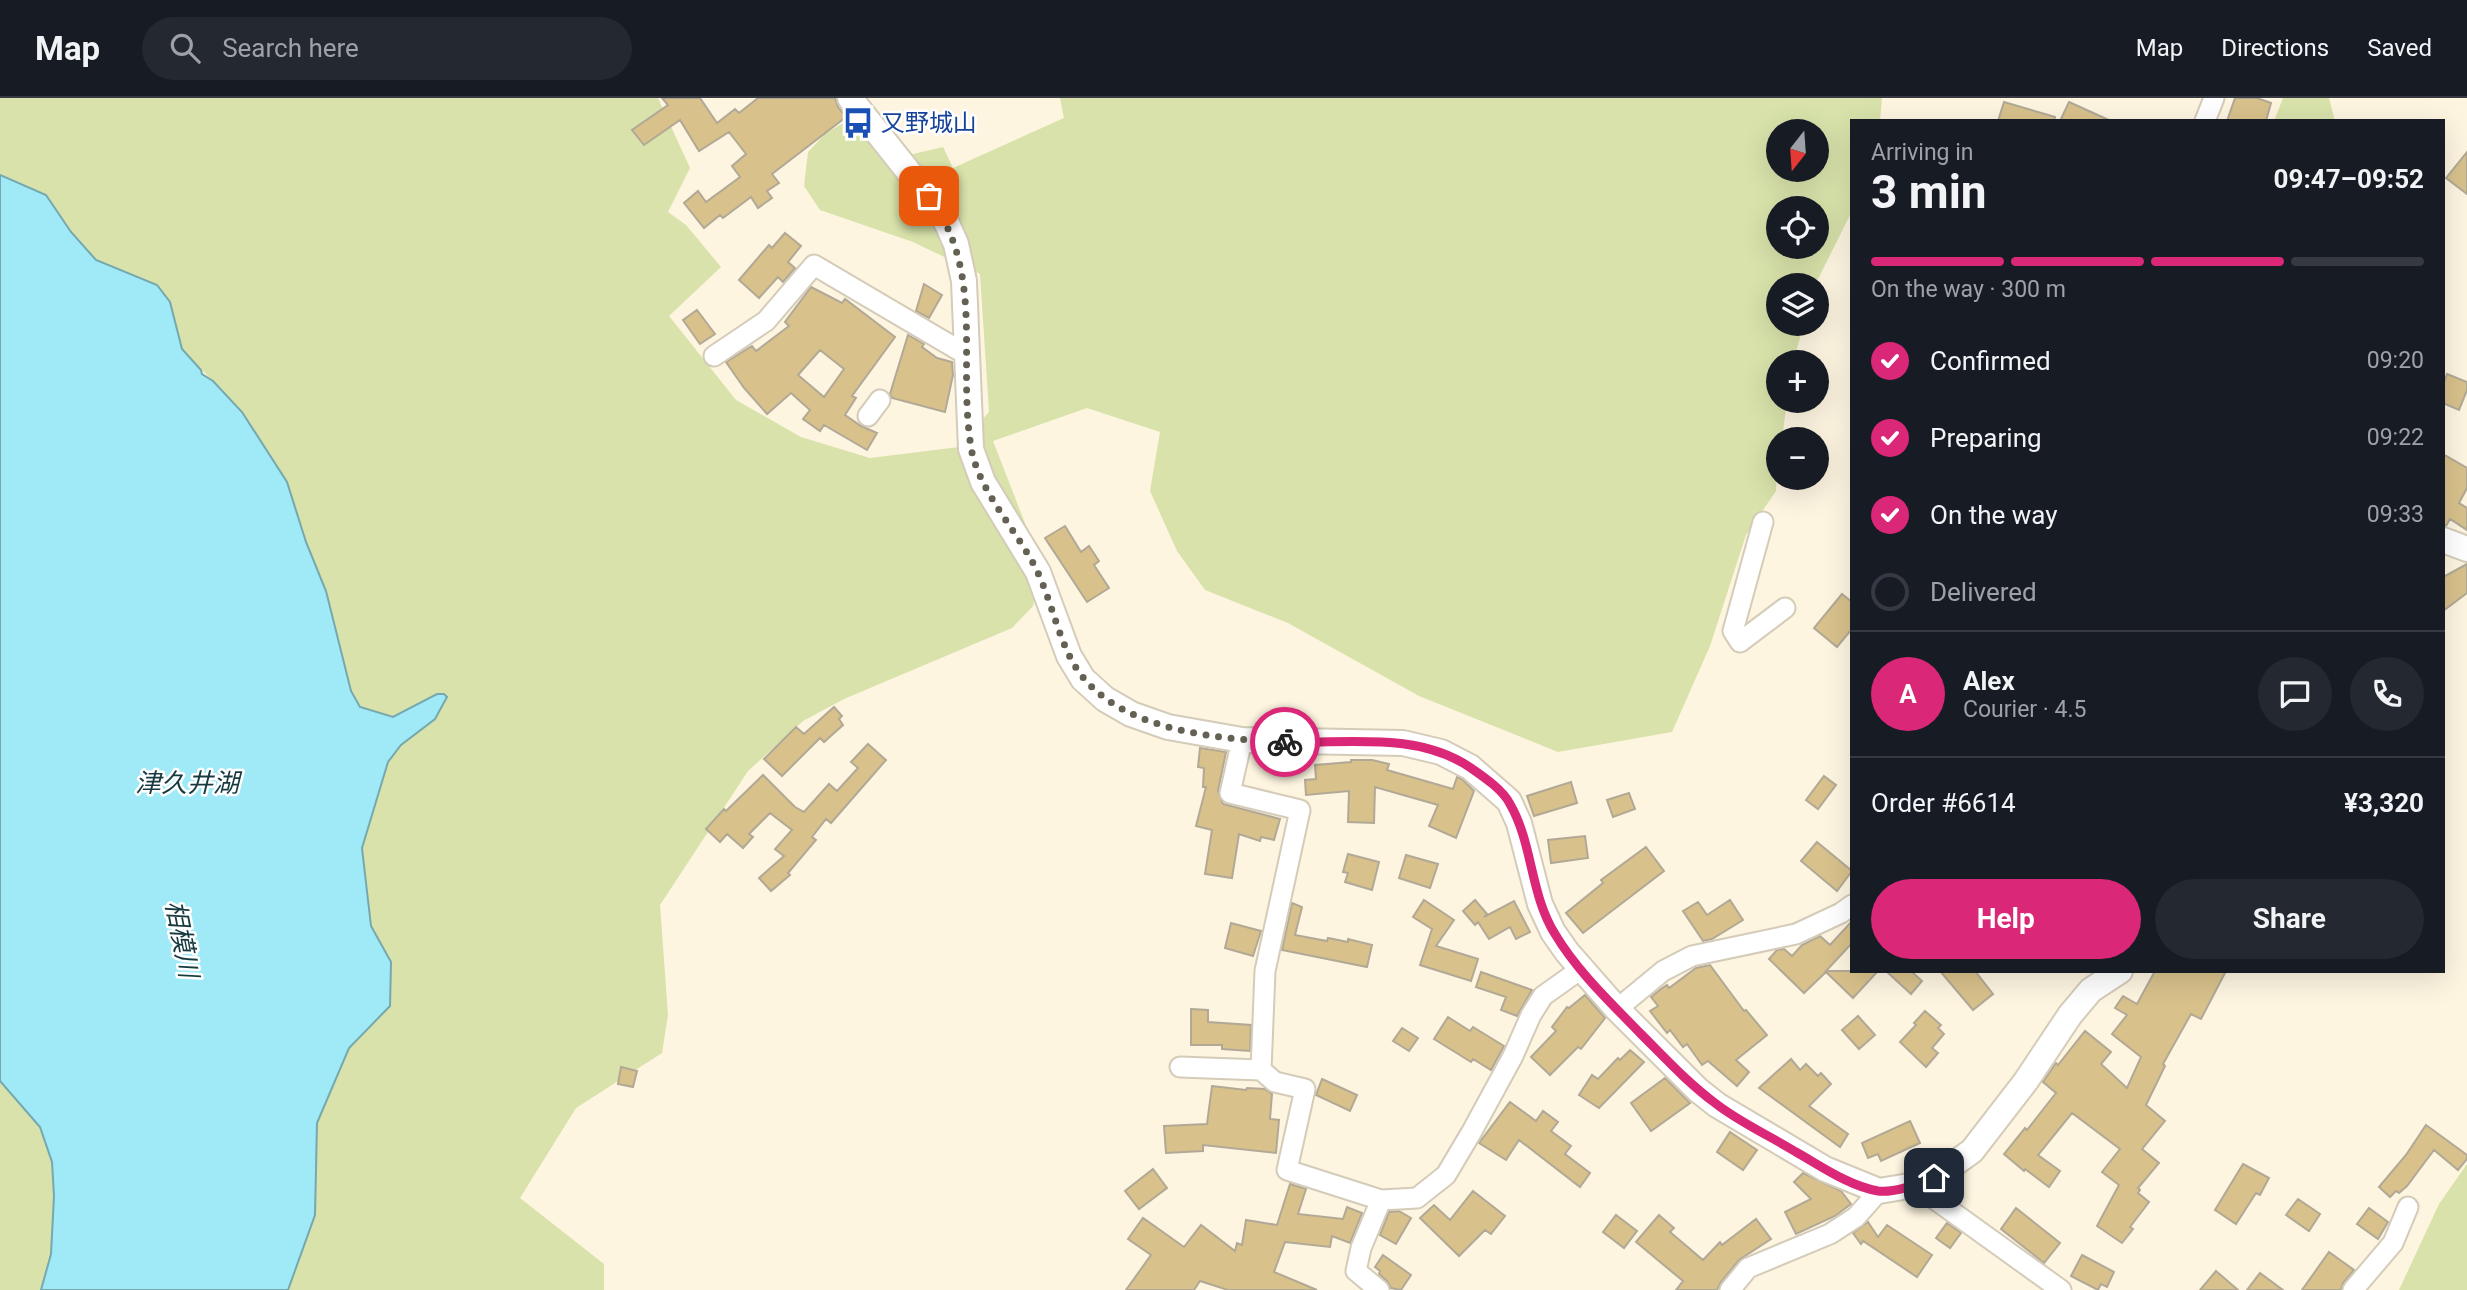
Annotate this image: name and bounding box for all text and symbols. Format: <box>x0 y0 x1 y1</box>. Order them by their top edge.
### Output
search box <box>142 17 632 80</box>
text: Map <box>35 29 100 68</box>
icon: search <box>166 29 204 67</box>
text: Search here <box>222 33 359 63</box>
text: Map <box>2136 34 2183 62</box>
text: Directions <box>2221 34 2329 62</box>
text: Saved <box>2367 34 2432 62</box>
bus stop icon: 又野城山 <box>841 106 875 140</box>
place label: 又野城山 <box>881 109 977 137</box>
north arrow <box>1766 119 1829 182</box>
map controls <box>1766 119 1829 490</box>
text: Arriving in <box>1871 139 1974 166</box>
text: 09:47–09:52 <box>2274 164 2424 194</box>
text: 3 min <box>1871 165 1987 219</box>
pin <box>899 166 959 226</box>
icon: bag <box>910 177 948 215</box>
button: locate <box>1766 196 1829 259</box>
button: layers <box>1766 273 1829 336</box>
text: On the way · 300 m <box>1871 276 2066 303</box>
icon: check <box>1871 342 1909 380</box>
text: Confirmed <box>1930 346 2051 376</box>
text: 09:20 <box>2367 347 2424 374</box>
button: + <box>1766 350 1829 413</box>
icon: check <box>1871 419 1909 457</box>
text: Preparing <box>1930 423 2042 453</box>
text: 09:22 <box>2367 424 2424 451</box>
button: − <box>1766 427 1829 490</box>
icon: check <box>1871 496 1909 534</box>
text: On the way <box>1930 500 2058 530</box>
text: 09:33 <box>2367 501 2424 528</box>
text: Delivered <box>1930 577 2037 607</box>
button: chat <box>2258 657 2332 731</box>
button: phone <box>2350 657 2424 731</box>
text: Alex <box>1963 666 2015 696</box>
text: A <box>1899 679 1917 709</box>
text: Courier · 4.5 <box>1963 696 2086 723</box>
courier <box>1250 707 1320 777</box>
icon: bike <box>1266 723 1304 761</box>
water label: 津久井湖 <box>135 768 243 798</box>
text: Order #6614 <box>1871 788 2016 818</box>
text: ¥3,320 <box>2344 788 2424 818</box>
button: Help <box>1871 879 2141 959</box>
button: Share <box>2155 879 2424 959</box>
water label: 相模川 <box>160 898 205 983</box>
pin <box>1904 1148 1964 1208</box>
icon: home <box>1915 1159 1953 1197</box>

